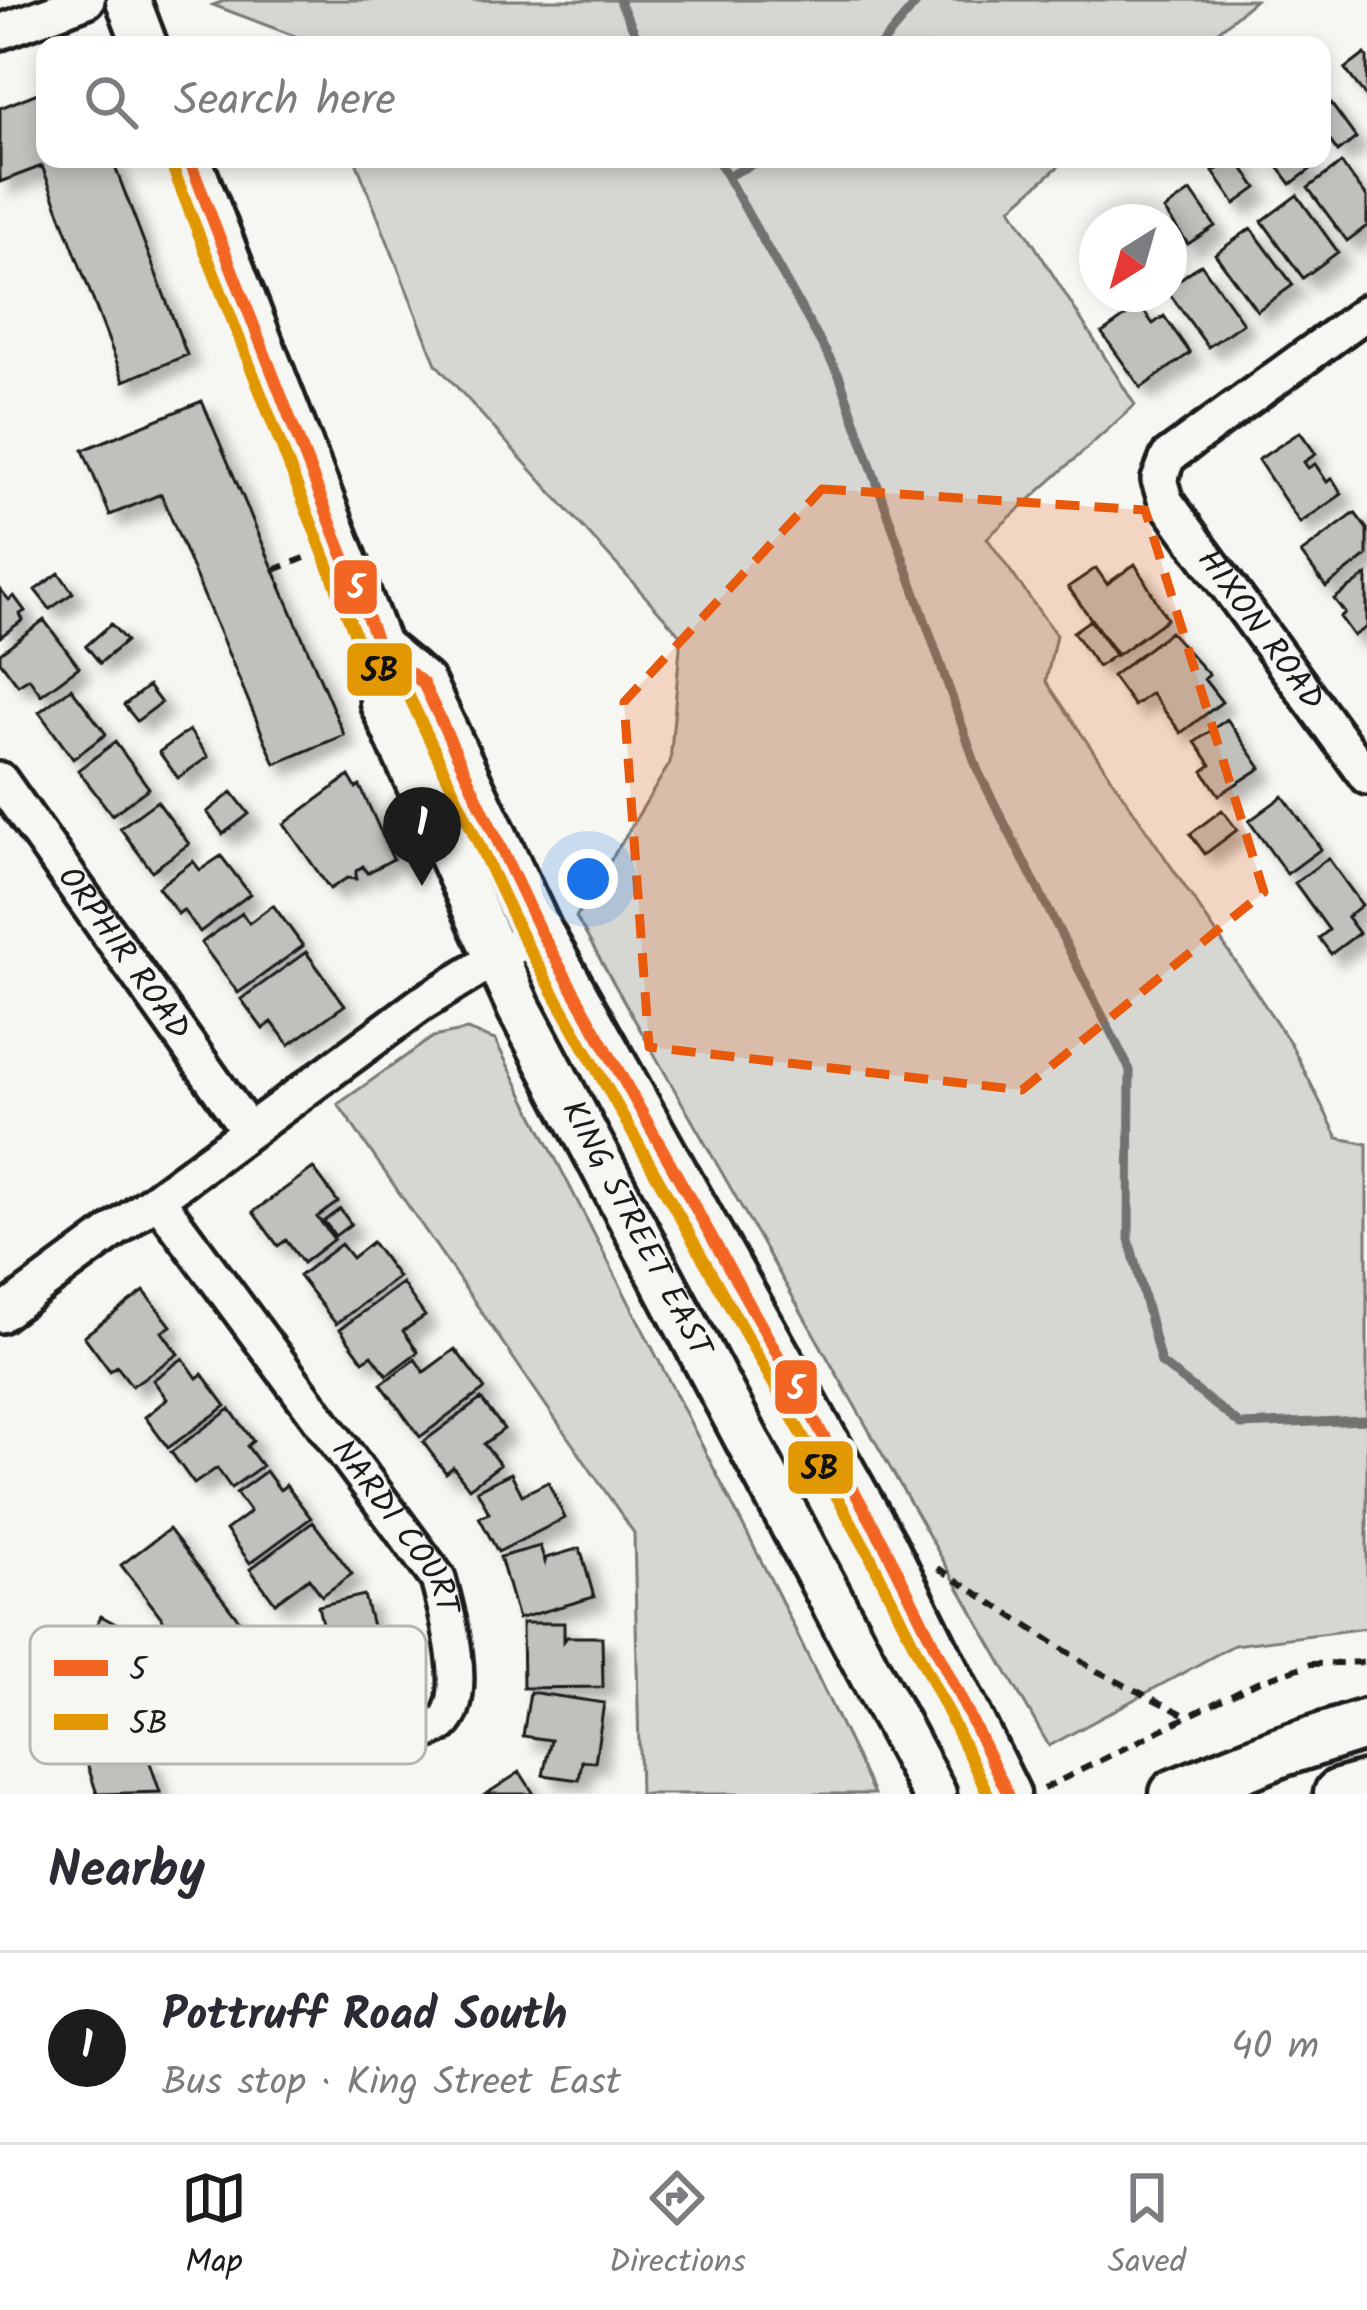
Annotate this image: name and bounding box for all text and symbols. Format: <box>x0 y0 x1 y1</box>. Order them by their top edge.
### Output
search box <box>36 36 1331 168</box>
text: Search here <box>174 66 396 138</box>
icon: search <box>78 69 144 135</box>
north arrow <box>1079 204 1187 312</box>
street label: HIXON ROAD <box>1182 538 1337 723</box>
line badge: 5 <box>332 558 379 616</box>
text: 5 <box>347 563 368 616</box>
line badge: 5B <box>345 641 414 698</box>
text: 5B <box>360 646 399 699</box>
pin: 1 <box>383 787 461 886</box>
your location <box>558 849 618 909</box>
street label: ORPHIR ROAD <box>43 856 204 1052</box>
street label: KING STREET EAST <box>546 1091 727 1369</box>
line badge: 5 <box>773 1358 819 1416</box>
text: 5 <box>787 1364 808 1417</box>
street label: NARDI COURT <box>317 1428 473 1622</box>
line badge: 5B <box>786 1439 855 1496</box>
text: 5B <box>800 1444 839 1497</box>
legend <box>30 1626 426 1764</box>
text: 5 <box>129 1645 149 1698</box>
text: 5B <box>129 1699 168 1752</box>
text: Nearby <box>48 1832 205 1913</box>
text: Pottruff Road South <box>162 1981 567 2053</box>
text: 1 <box>81 2017 93 2079</box>
text: 40 m <box>1231 2017 1319 2079</box>
text: Bus stop · King Street East <box>162 2053 621 2115</box>
tab: Map <box>181 2165 247 2290</box>
tab: Directions <box>609 2165 746 2290</box>
tab: Saved <box>1108 2165 1186 2290</box>

